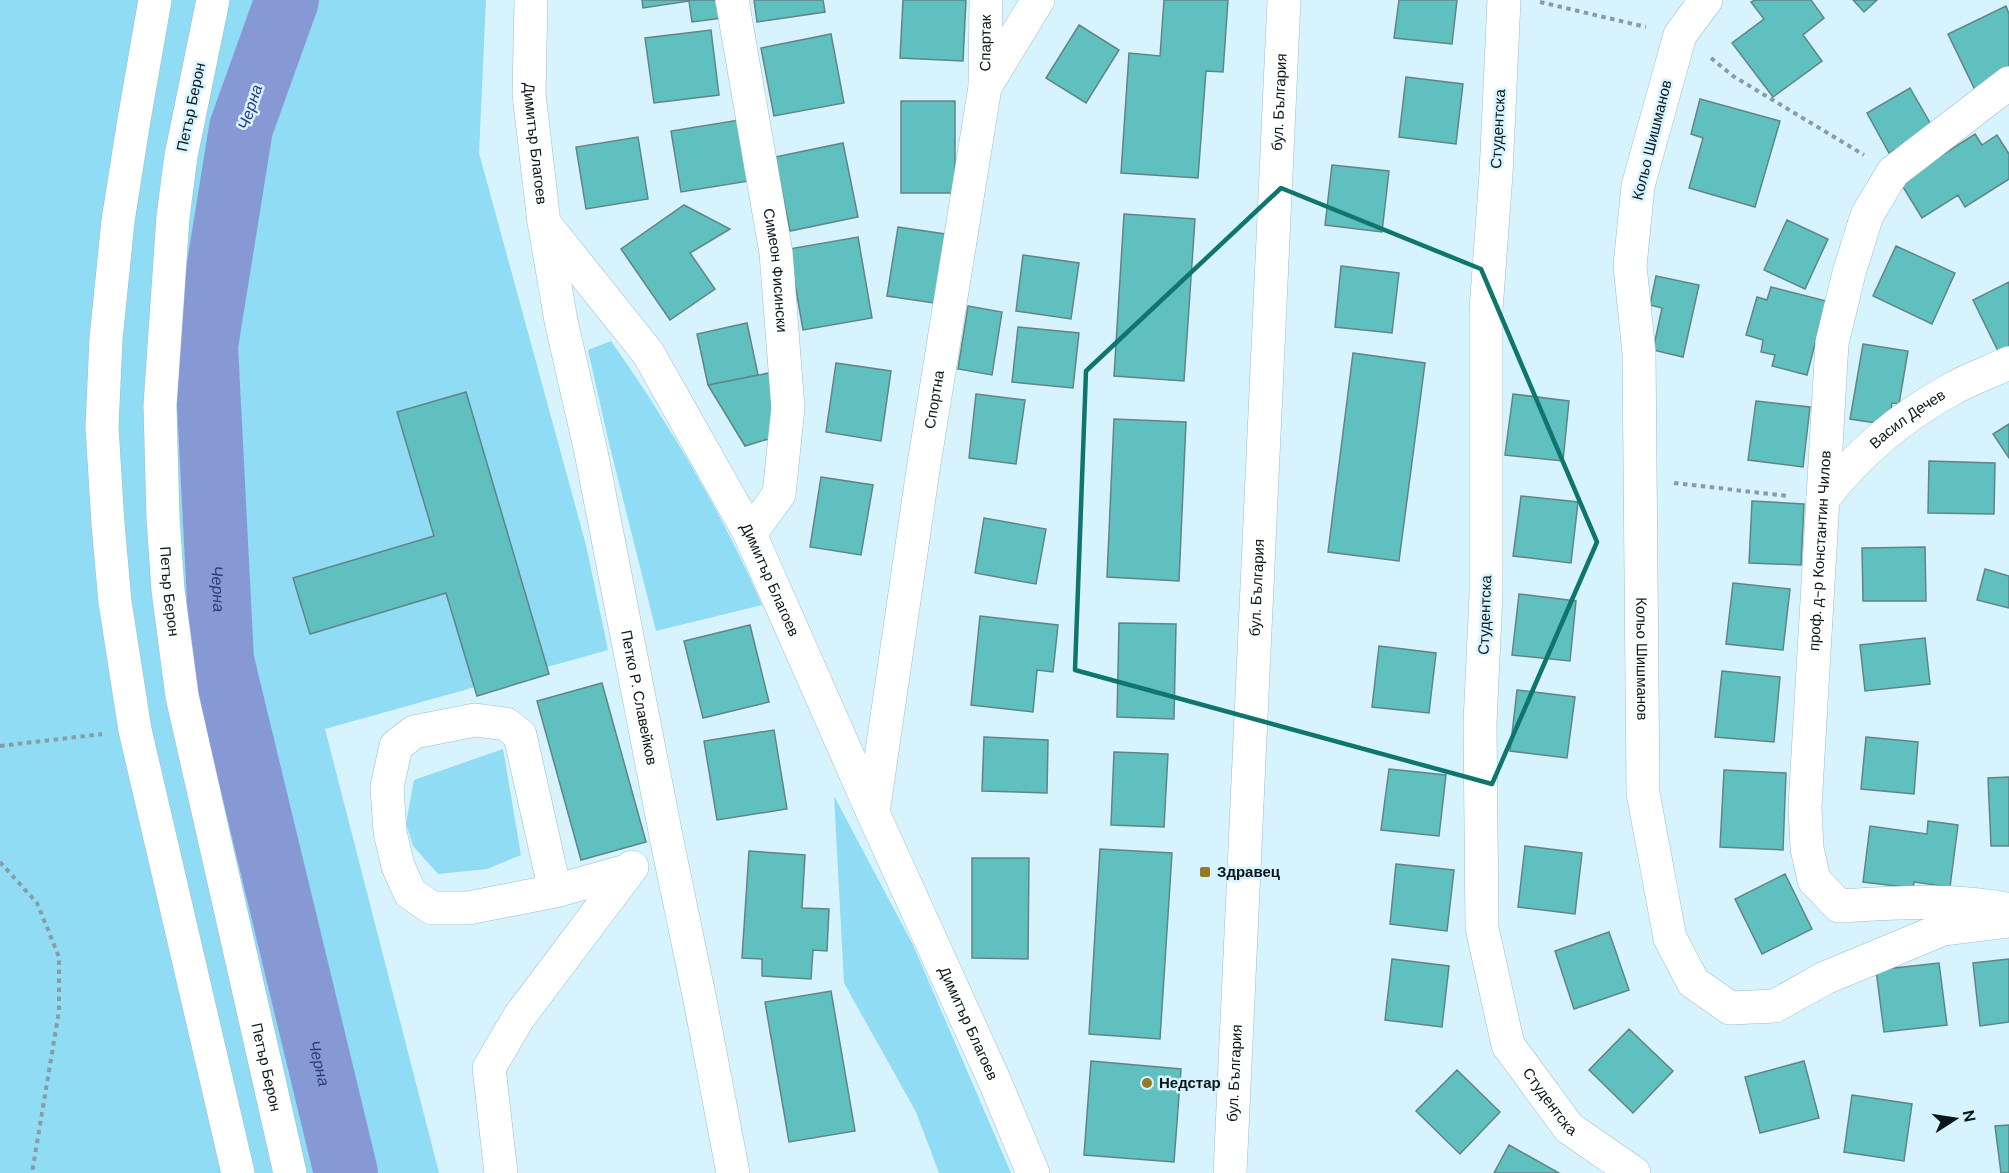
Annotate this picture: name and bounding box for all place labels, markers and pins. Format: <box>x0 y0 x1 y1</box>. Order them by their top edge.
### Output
place label: Здравец <box>1217 862 1281 882</box>
marker: Здравец <box>1198 865 1212 879</box>
place label: Недстар <box>1159 1073 1221 1093</box>
marker: Недстар <box>1140 1076 1154 1090</box>

